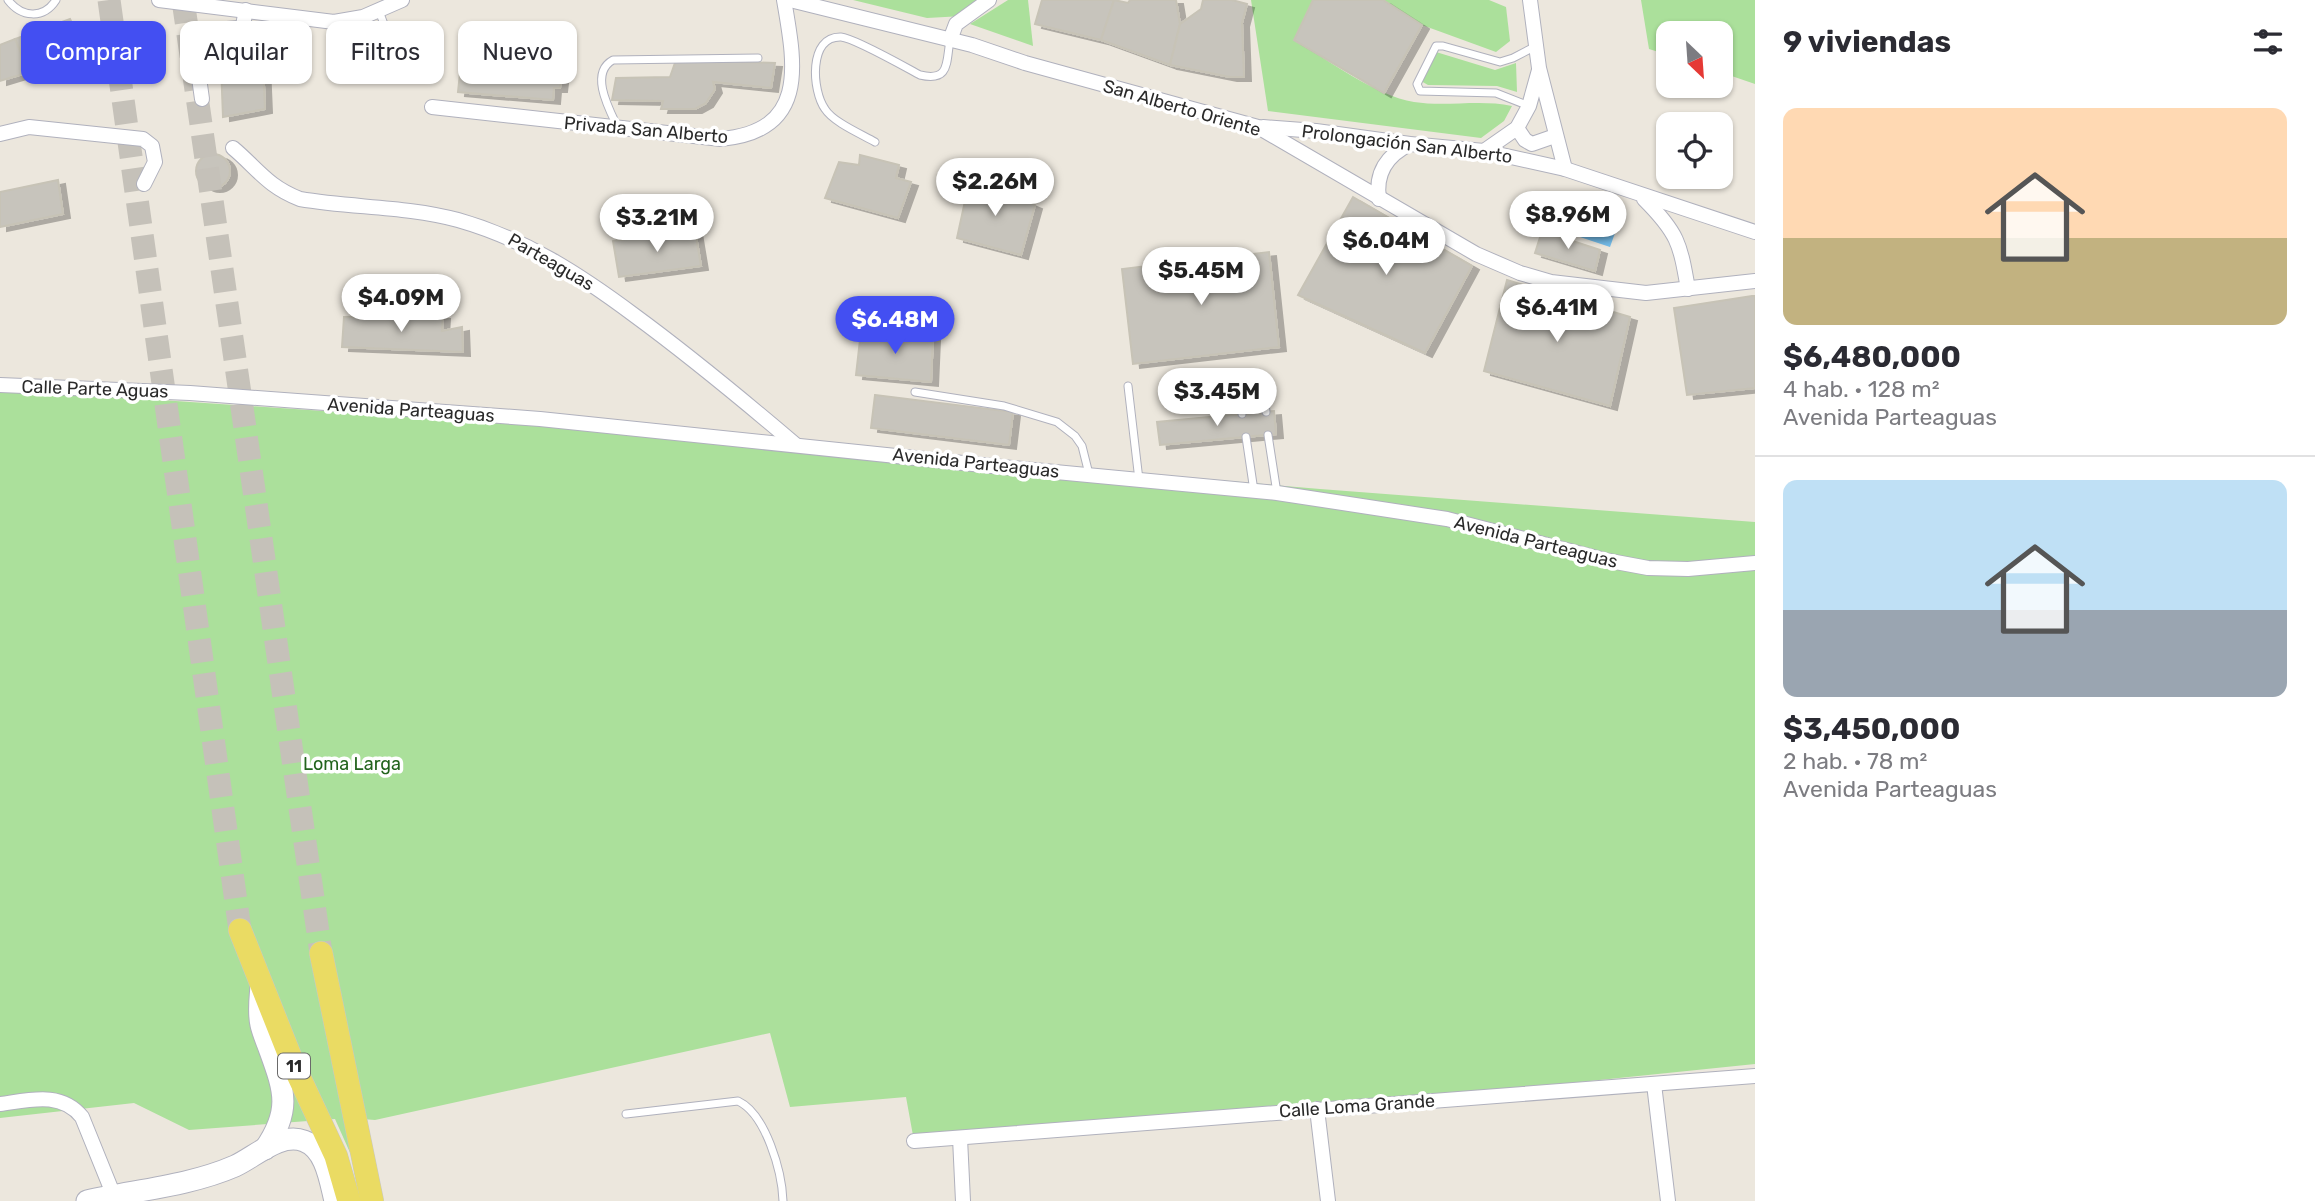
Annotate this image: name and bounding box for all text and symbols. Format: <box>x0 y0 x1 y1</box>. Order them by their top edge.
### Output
chip: Comprar <box>21 21 166 84</box>
chip: Alquilar <box>180 21 312 84</box>
chip: Filtros <box>326 21 444 84</box>
chip: Nuevo <box>458 21 577 84</box>
north arrow <box>1656 21 1732 98</box>
map controls <box>1656 21 1733 189</box>
icon: filters <box>2249 23 2287 61</box>
text: 9 viviendas <box>1783 24 1951 60</box>
street label: San Alberto Oriente <box>1101 75 1263 141</box>
street label: Privada San Alberto <box>563 112 729 148</box>
button: locate <box>1656 112 1733 189</box>
street label: Prolongación San Alberto <box>1300 120 1514 168</box>
icon: home <box>1972 154 2098 280</box>
pin: $2.26M <box>938 158 1052 218</box>
text: $2.26M <box>952 167 1038 195</box>
pin: $8.96M <box>1511 191 1625 251</box>
pin: $3.21M <box>600 194 714 254</box>
text: $8.96M <box>1525 200 1611 228</box>
text: $3.21M <box>616 203 698 231</box>
pin: $6.04M <box>1329 218 1443 277</box>
text: $6.04M <box>1342 226 1430 254</box>
street label: Parteaguas <box>504 228 598 296</box>
pin: $5.45M <box>1144 247 1258 307</box>
text: $5.45M <box>1158 256 1244 284</box>
pin: $4.09M <box>344 274 458 334</box>
text: $4.09M <box>358 283 444 311</box>
pin: $6.41M <box>1500 284 1614 344</box>
text: $6.41M <box>1516 293 1598 321</box>
pin: $6.48M <box>838 296 952 356</box>
text: $6.48M <box>851 305 939 333</box>
text: $6,480,000 <box>1783 339 1961 375</box>
pin: $3.45M <box>1160 368 1274 428</box>
street label: Calle Parte Aguas <box>21 375 169 403</box>
text: 4 hab. · 128 m² <box>1783 375 1940 403</box>
text: $3.45M <box>1174 377 1260 405</box>
street label: Avenida Parteaguas <box>327 393 495 427</box>
text: Avenida Parteaguas <box>1783 403 1997 431</box>
street label: Avenida Parteaguas <box>892 443 1060 483</box>
street label: Avenida Parteaguas <box>1452 511 1620 573</box>
icon: home <box>1972 526 2098 652</box>
text: $3,450,000 <box>1783 711 1960 747</box>
text: 2 hab. · 78 m² <box>1783 747 1927 775</box>
park label: Loma Larga <box>303 753 401 775</box>
text: Avenida Parteaguas <box>1783 775 1997 803</box>
road number: 11 <box>278 1054 310 1078</box>
street label: Calle Loma Grande <box>1278 1090 1436 1122</box>

